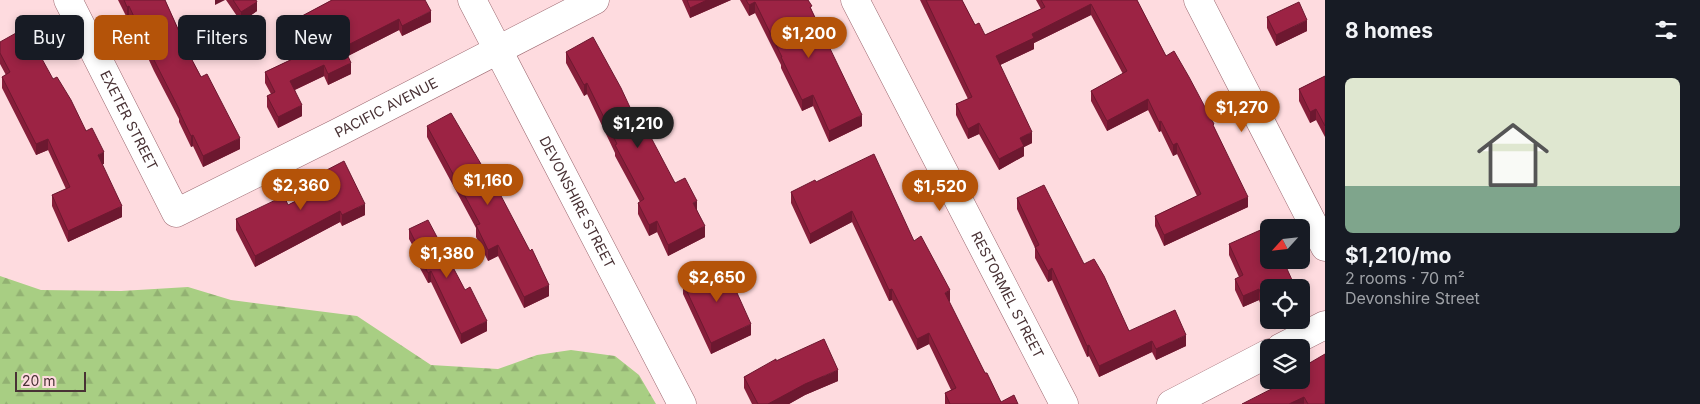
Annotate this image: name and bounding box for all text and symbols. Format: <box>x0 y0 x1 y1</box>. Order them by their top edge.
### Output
chip: Buy <box>15 15 84 60</box>
chip: Rent <box>94 15 168 60</box>
chip: Filters <box>178 15 266 60</box>
chip: New <box>276 15 350 60</box>
icon: filters <box>1652 16 1680 44</box>
pin: $1,200 <box>768 17 850 59</box>
text: 8 homes <box>1345 18 1433 43</box>
text: $1,200 <box>782 23 836 43</box>
street label: EXETER STREET <box>97 67 162 173</box>
street label: PACIFIC AVENUE <box>332 74 440 141</box>
pin: $1,270 <box>1201 90 1283 133</box>
text: $1,270 <box>1216 97 1268 117</box>
pin: $1,210 <box>597 106 679 149</box>
icon: home <box>1468 110 1558 200</box>
text: $1,210 <box>613 113 663 133</box>
street label: DEVONSHIRE STREET <box>536 133 619 271</box>
pin: $1,160 <box>447 164 529 206</box>
pin: $2,360 <box>260 168 342 211</box>
text: $1,160 <box>463 170 513 190</box>
pin: $1,520 <box>899 170 981 212</box>
text: $2,360 <box>272 175 330 195</box>
text: $1,520 <box>913 176 967 196</box>
north arrow <box>1260 219 1310 269</box>
map controls <box>1260 219 1310 389</box>
street label: RESTORMEL STREET <box>968 228 1048 361</box>
pin: $1,380 <box>406 236 488 279</box>
text: $1,380 <box>420 243 474 263</box>
text: $1,210/mo <box>1345 243 1451 268</box>
pin: $2,650 <box>676 260 758 303</box>
text: $2,650 <box>689 267 745 287</box>
text: 2 rooms · 70 m² <box>1345 268 1465 288</box>
button: locate <box>1260 279 1310 329</box>
text: Devonshire Street <box>1345 288 1480 308</box>
button: layers <box>1260 339 1310 389</box>
scale bar <box>15 369 86 392</box>
text: 20 m <box>22 372 56 389</box>

